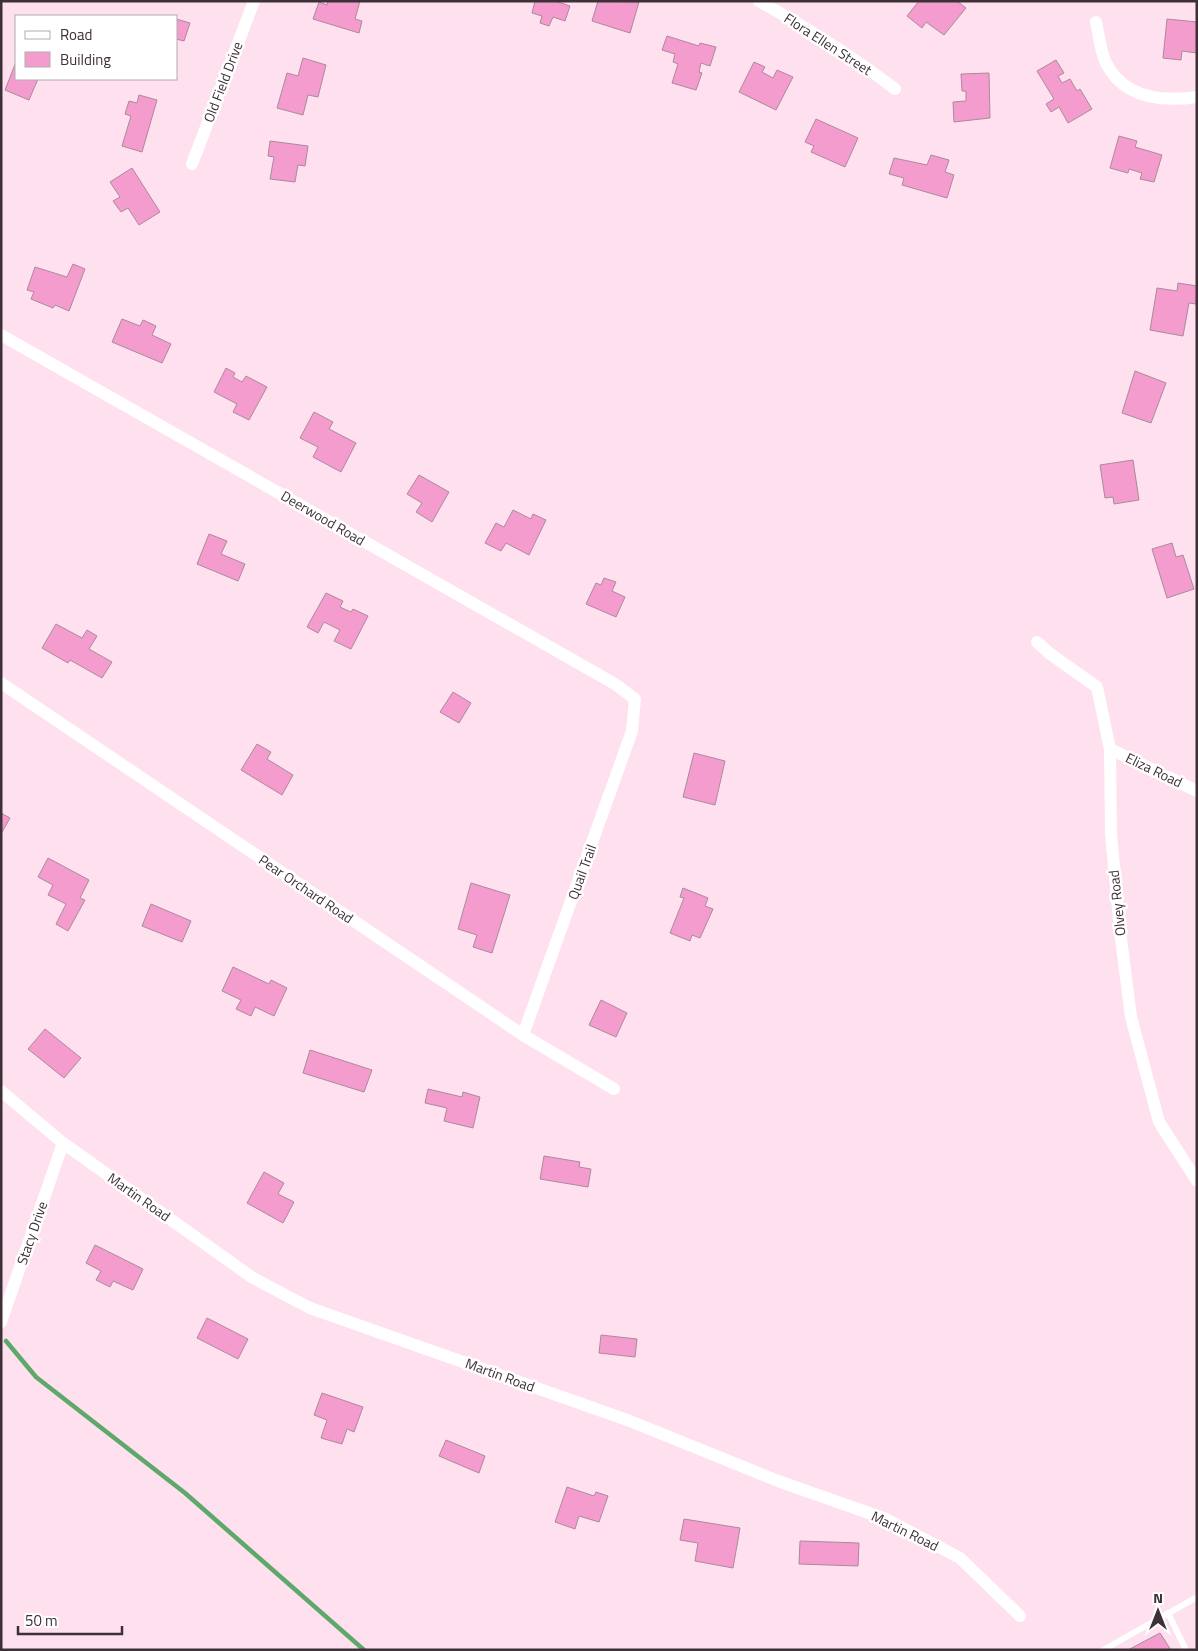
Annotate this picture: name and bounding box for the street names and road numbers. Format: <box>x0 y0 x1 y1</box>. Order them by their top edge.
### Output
street label: Flora Ellen Street <box>780 7 876 80</box>
street label: Old Field Drive <box>198 38 248 125</box>
street label: Deerwood Road <box>277 485 369 550</box>
street label: Eliza Road <box>1122 747 1186 792</box>
street label: Quail Trail <box>562 841 601 902</box>
street label: Pear Orchard Road <box>255 849 358 928</box>
street label: Olvey Road <box>1103 869 1130 937</box>
street label: Martin Road <box>104 1167 175 1226</box>
street label: Stacy Drive <box>11 1198 52 1267</box>
street label: Martin Road <box>463 1352 538 1397</box>
street label: Martin Road <box>868 1505 942 1556</box>

